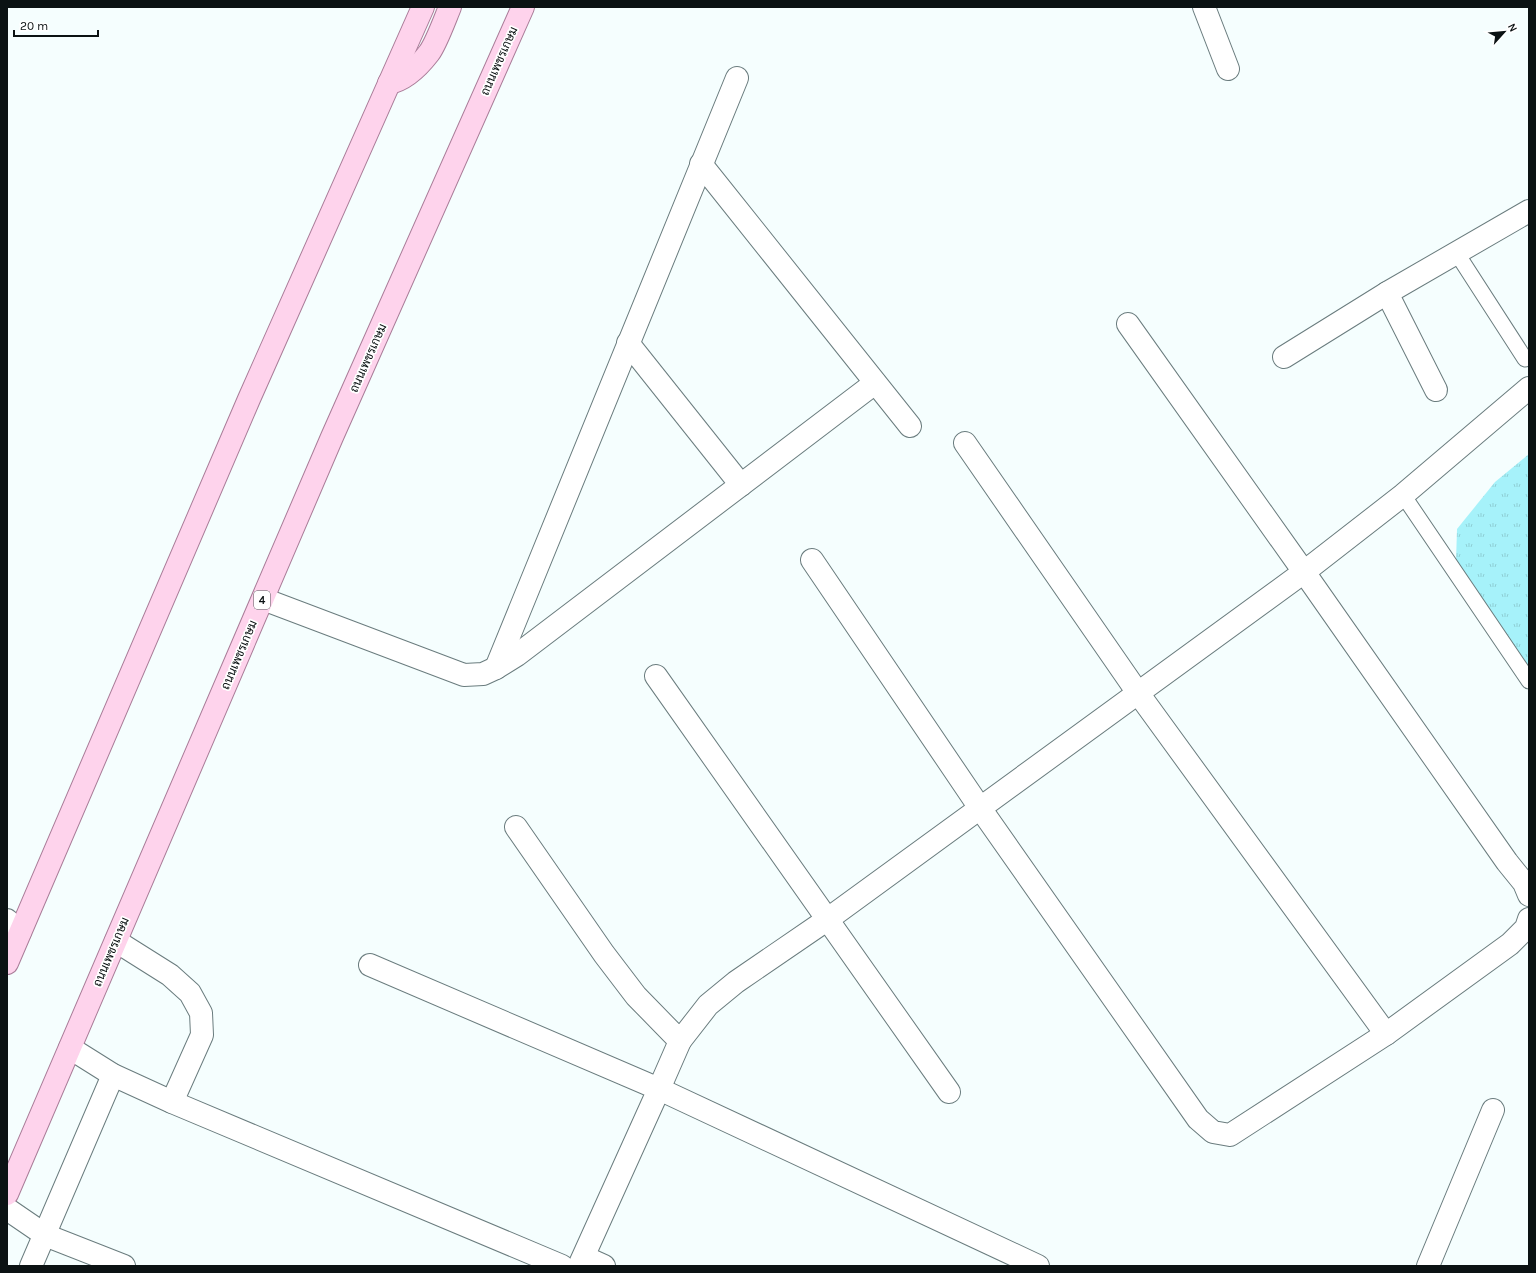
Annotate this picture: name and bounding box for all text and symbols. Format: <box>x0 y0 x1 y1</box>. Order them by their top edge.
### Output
scale bar <box>14 12 98 38</box>
north arrow <box>1484 12 1524 52</box>
text: 20 m <box>20 19 48 33</box>
text: N <box>1505 21 1520 34</box>
street label: ถนนเพชรเกษม <box>478 24 520 98</box>
street label: ถนนเพชรเกษม <box>347 321 389 395</box>
road number: 4 <box>254 591 270 609</box>
street label: ถนนเพชรเกษม <box>218 618 260 692</box>
street label: ถนนเพชรเกษม <box>90 915 132 989</box>

